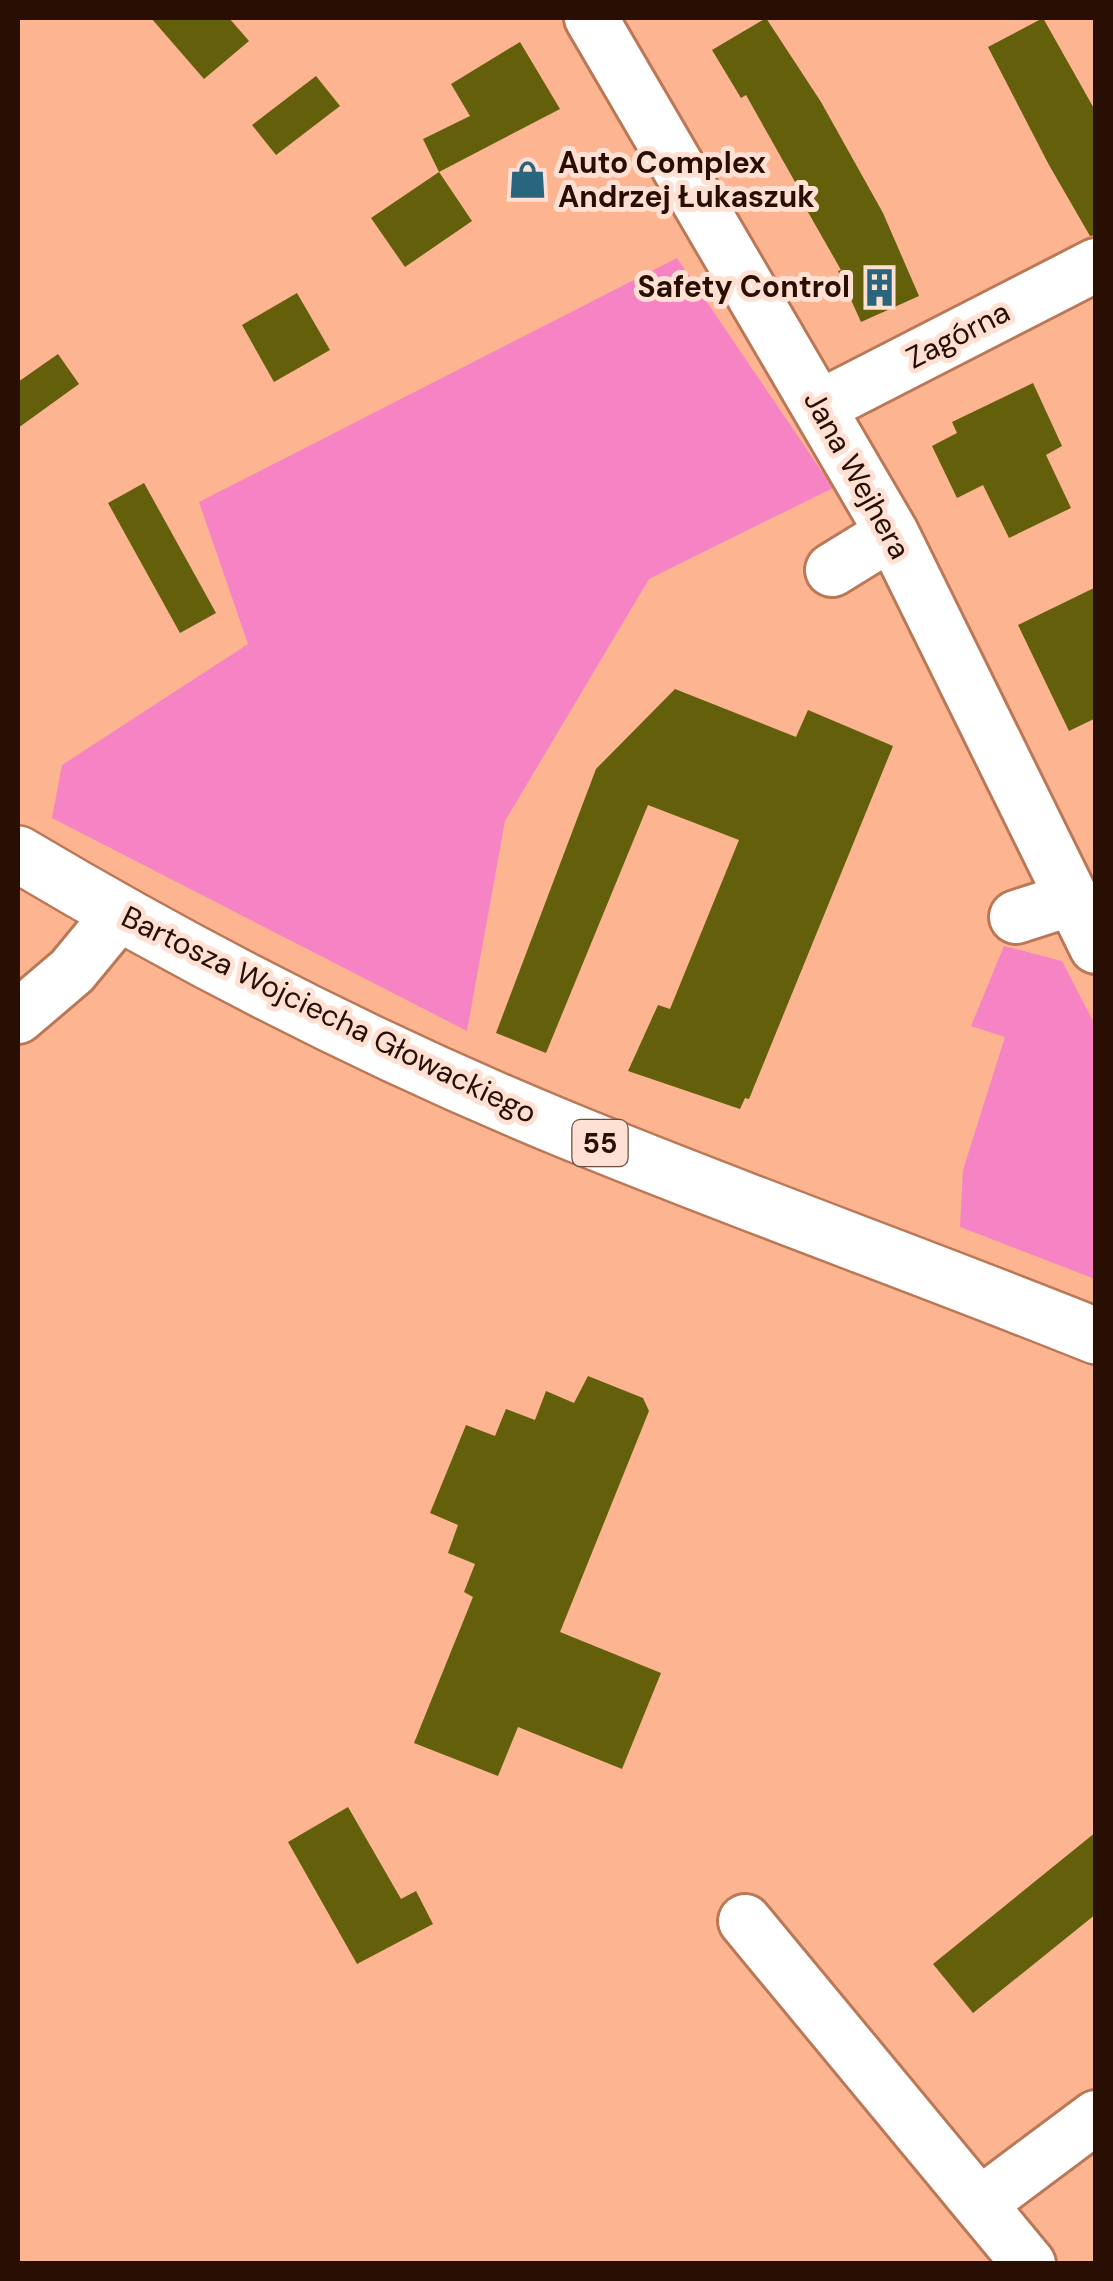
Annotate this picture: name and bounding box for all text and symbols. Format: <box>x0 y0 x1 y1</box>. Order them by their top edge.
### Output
place label: Auto Complex Andrzej Łukaszuk <box>558 143 815 216</box>
shop icon: Auto Complex Andrzej Łukaszuk <box>507 159 549 201</box>
building icon: Safety Control <box>859 266 901 308</box>
place label: Safety Control <box>637 267 850 306</box>
street label: Zagórna <box>899 292 1016 377</box>
street label: Jana Wejhera <box>795 384 920 566</box>
street label: Bartosza Wojciecha Głowackiego <box>115 897 543 1132</box>
road number: 55 <box>572 1120 628 1166</box>

